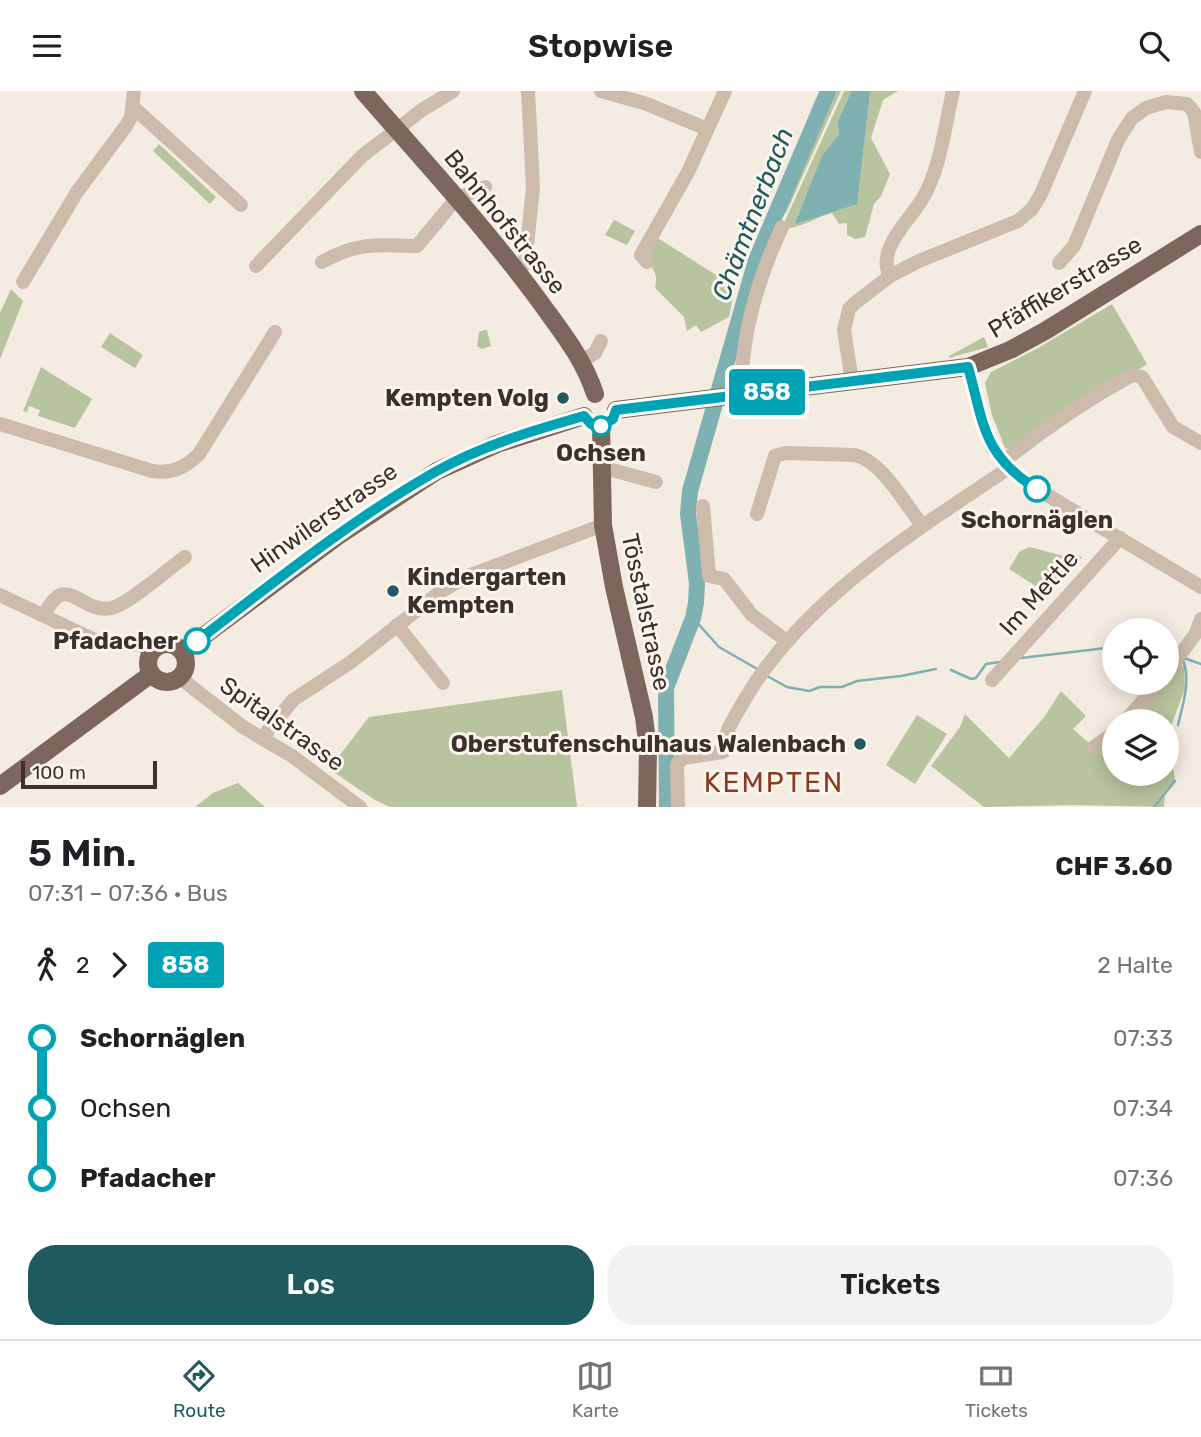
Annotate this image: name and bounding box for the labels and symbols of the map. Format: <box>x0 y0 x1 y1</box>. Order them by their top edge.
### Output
water label: Chämtnerbach <box>706 123 800 305</box>
street label: Bahnhofstrasse <box>438 144 572 300</box>
street label: Pfäffikerstrasse <box>983 230 1147 344</box>
line badge: 858 <box>727 369 807 415</box>
place label: Kempten Volg <box>385 384 549 412</box>
marker: Kempten Volg <box>555 390 571 406</box>
marker: Ochsen <box>591 416 611 436</box>
place label: Ochsen <box>556 439 646 467</box>
street label: Hinwilerstrasse <box>245 457 403 579</box>
marker: Schornäglen <box>1024 476 1050 502</box>
place label: Schornäglen <box>961 506 1113 534</box>
street label: Tösstalstrasse <box>616 531 676 693</box>
street label: Im Mettle <box>994 545 1084 641</box>
place label: Kindergarten Kempten <box>407 563 567 619</box>
marker: Kindergarten Kempten <box>385 583 401 599</box>
place label: Pfadacher <box>53 627 178 655</box>
marker: Pfadacher <box>184 628 210 654</box>
street label: Spitalstrasse <box>214 671 350 777</box>
place label: Oberstufenschulhaus Walenbach <box>451 730 846 758</box>
marker: Oberstufenschulhaus Walenbach <box>852 736 868 752</box>
scale bar <box>21 758 158 790</box>
district label: KEMPTEN <box>704 766 844 799</box>

